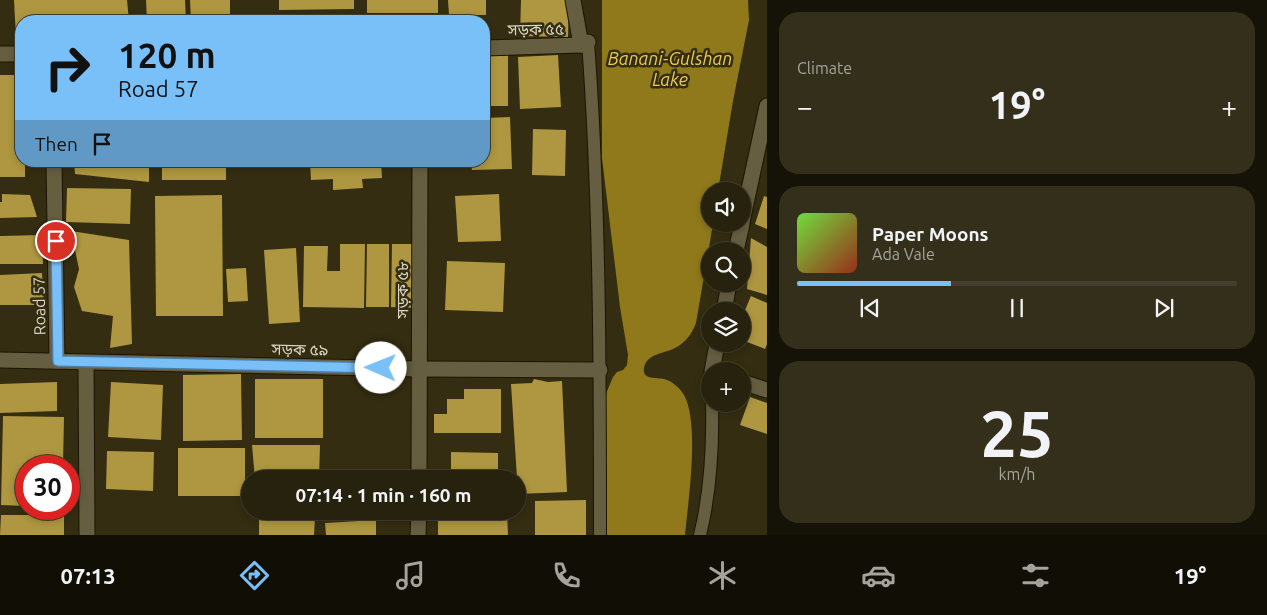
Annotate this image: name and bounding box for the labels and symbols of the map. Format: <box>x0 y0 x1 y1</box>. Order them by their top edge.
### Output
street label: সড়ক ৫৫ <box>506 20 565 39</box>
water label: Banani-Gulshan Lake <box>608 48 732 89</box>
pin <box>35 220 77 262</box>
street label: সড়ক ৫৮ <box>393 262 411 319</box>
street label: Road 57 <box>29 277 49 335</box>
street label: সড়ক ৫৯ <box>270 339 329 358</box>
position arrow <box>354 341 406 393</box>
speed limit sign: 30 <box>15 455 80 520</box>

